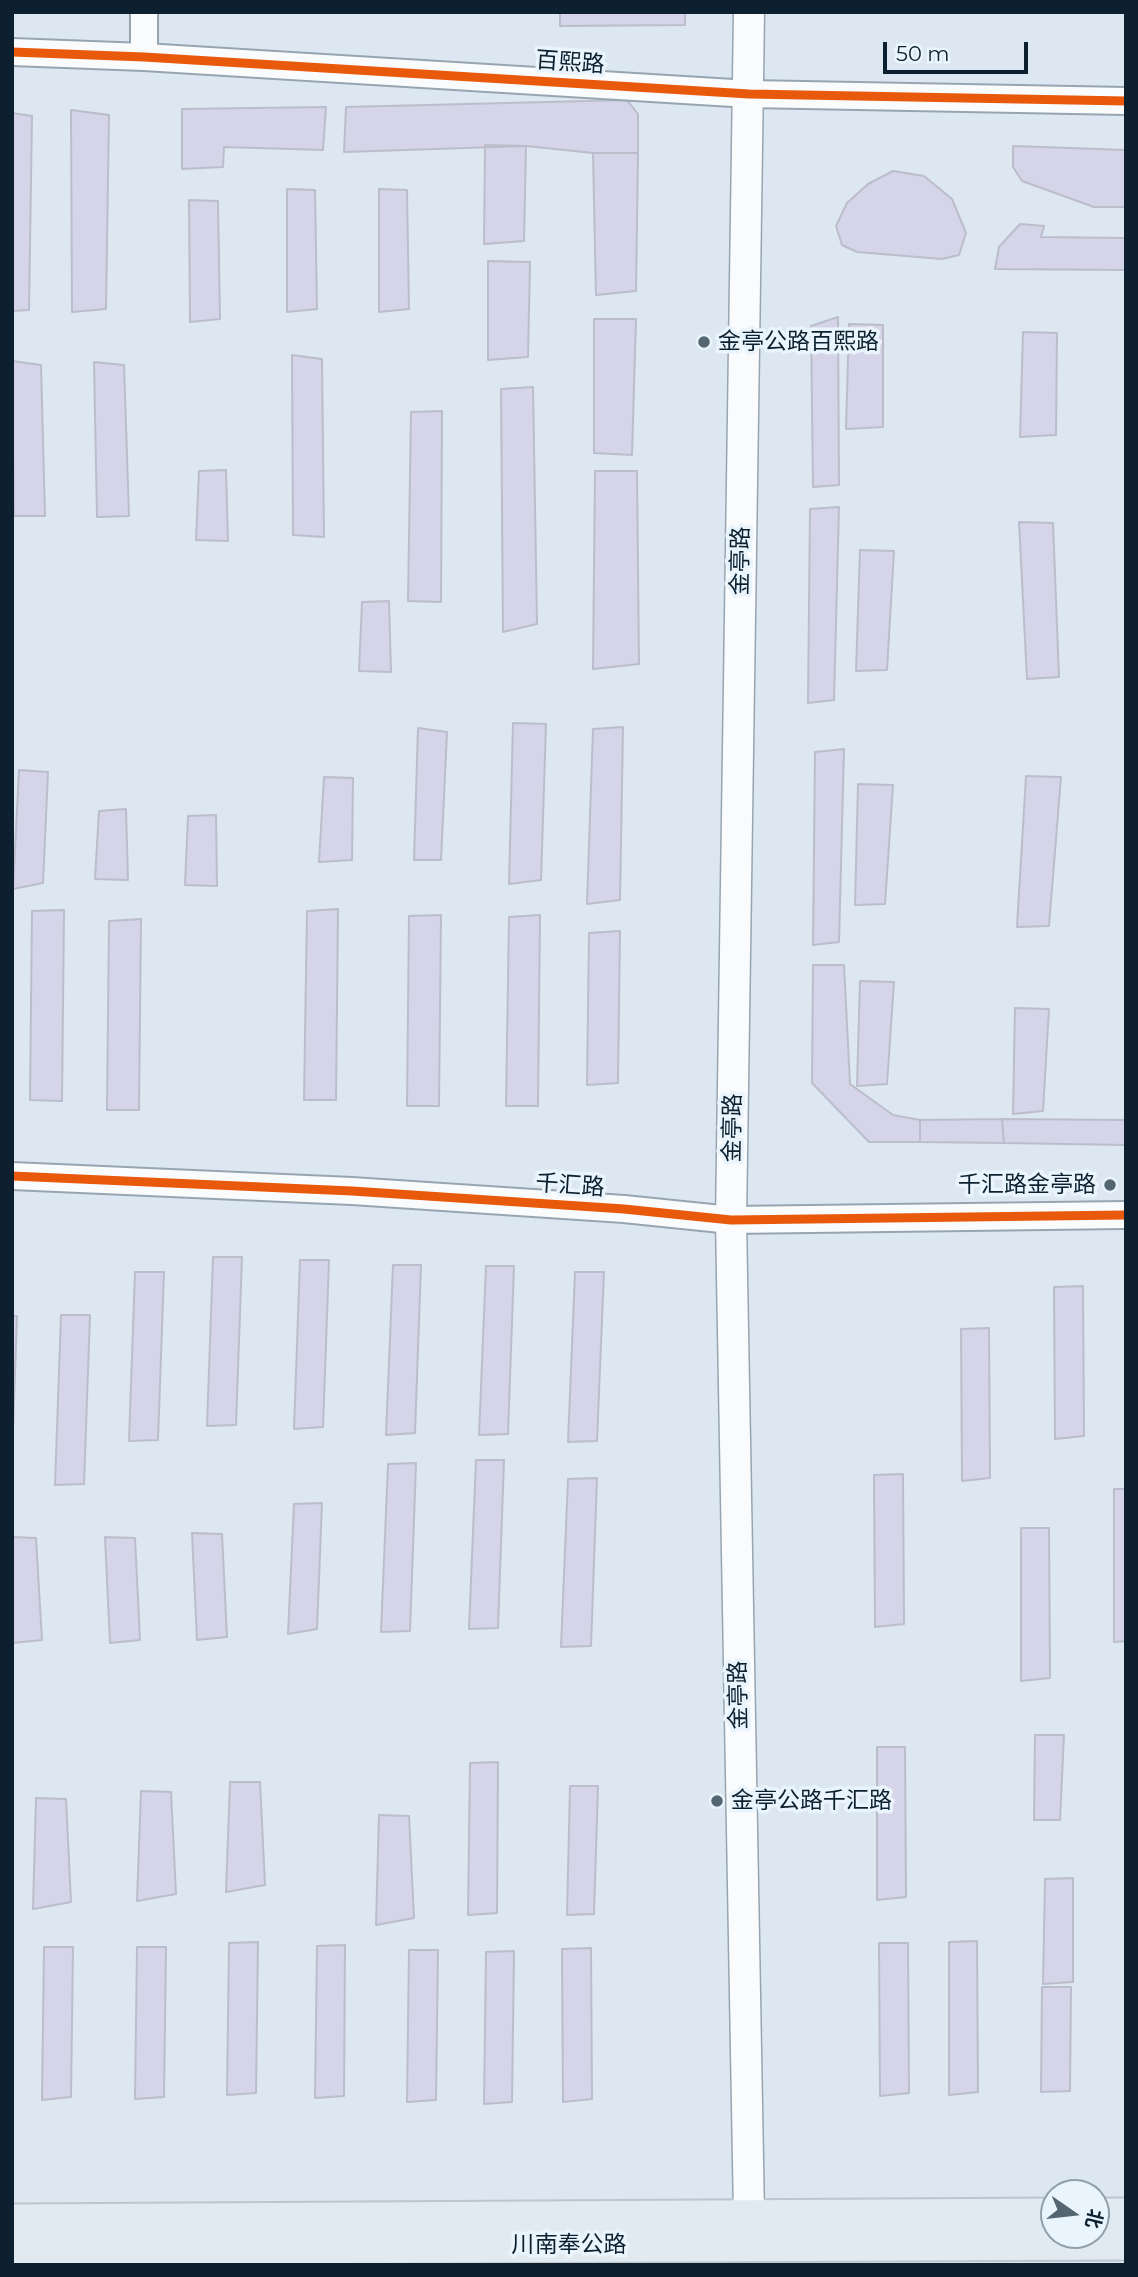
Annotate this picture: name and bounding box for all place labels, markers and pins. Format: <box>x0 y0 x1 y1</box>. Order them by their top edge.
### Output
place label: 金亭公路百熙路 <box>718 328 879 356</box>
marker: 金亭公路百熙路 <box>696 334 712 350</box>
place label: 千汇路金亭路 <box>958 1171 1096 1199</box>
marker: 千汇路金亭路 <box>1102 1177 1118 1193</box>
place label: 金亭公路千汇路 <box>731 1787 892 1815</box>
marker: 金亭公路千汇路 <box>709 1793 725 1809</box>

